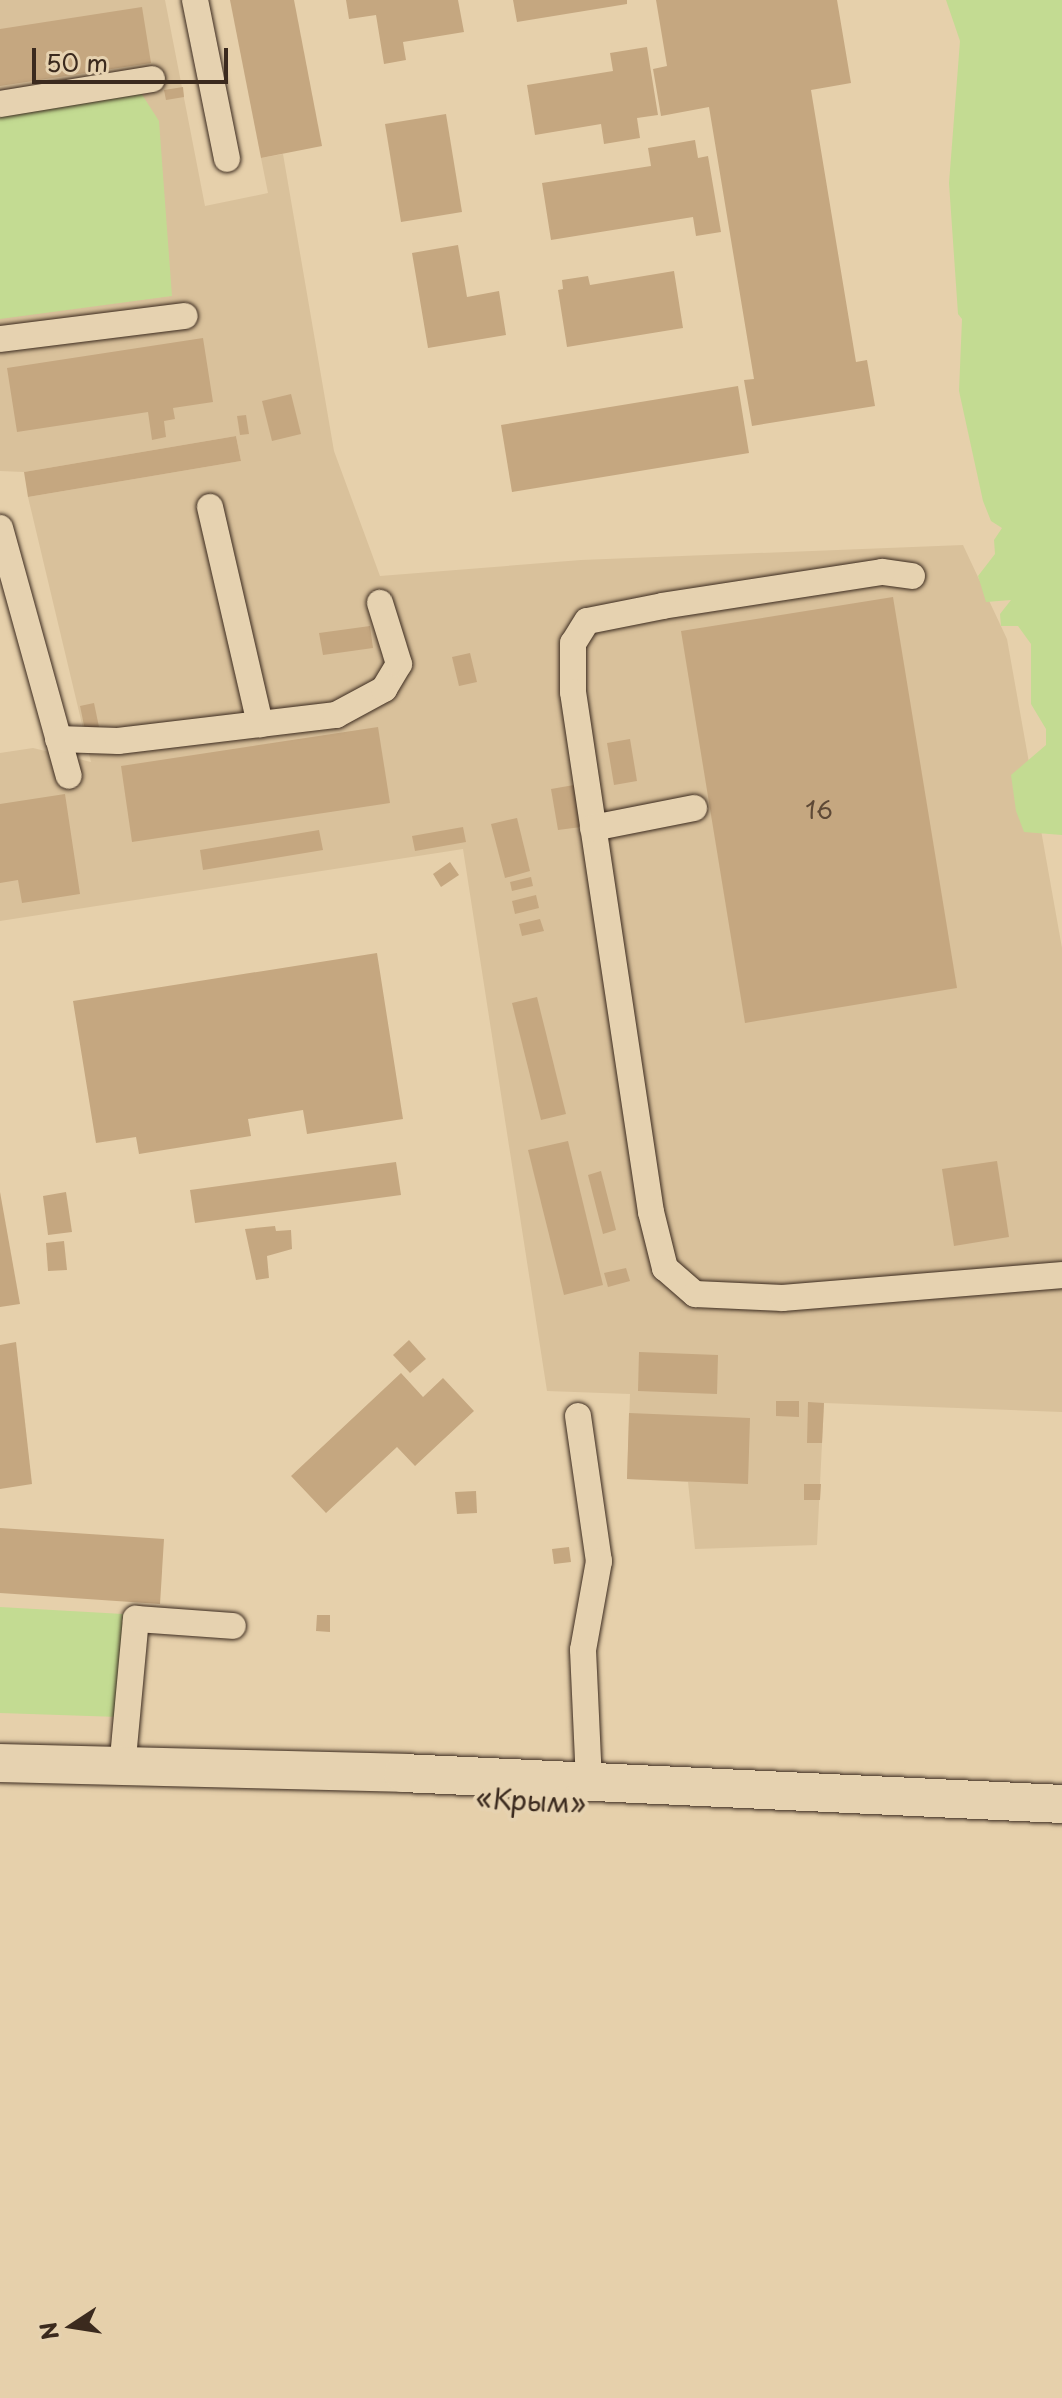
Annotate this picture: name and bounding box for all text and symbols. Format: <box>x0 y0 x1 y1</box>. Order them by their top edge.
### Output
scale bar <box>36 32 232 82</box>
text: 50 m <box>46 44 108 80</box>
house number: 16 <box>805 796 833 824</box>
street label: «Крым» <box>475 1780 587 1820</box>
north arrow <box>32 2286 112 2366</box>
text: N <box>30 2319 66 2343</box>

